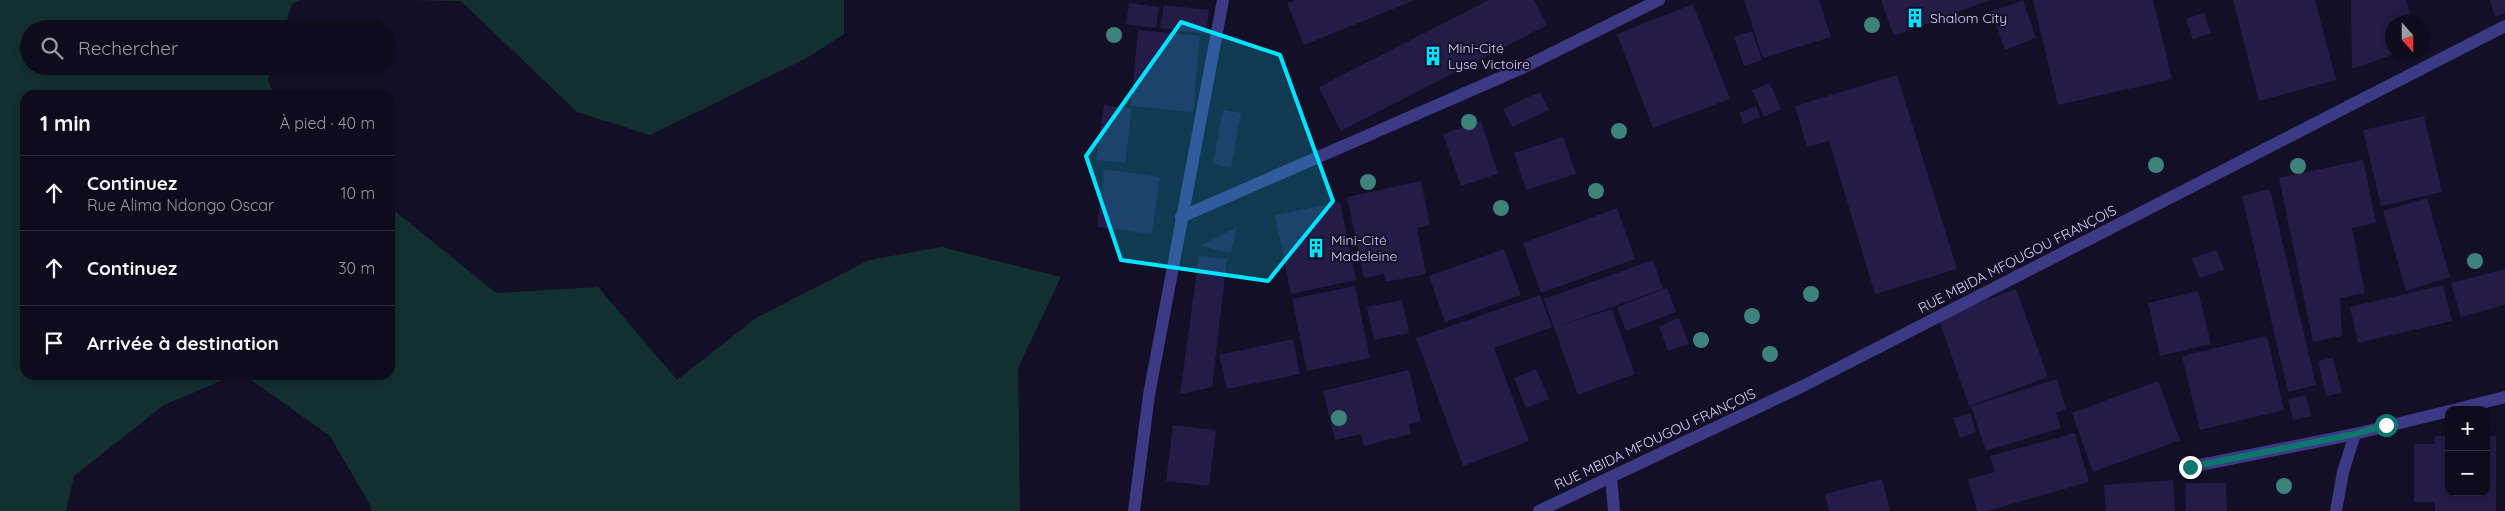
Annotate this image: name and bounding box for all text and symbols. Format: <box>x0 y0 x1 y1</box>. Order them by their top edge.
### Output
building icon: Shalom City <box>1904 7 1926 29</box>
place label: Shalom City <box>1930 9 2007 27</box>
north arrow <box>2385 15 2430 60</box>
search box <box>20 20 395 75</box>
icon: search <box>38 34 66 62</box>
text: Rechercher <box>78 36 178 60</box>
place label: Mini-Cité Lyse Victoire <box>1448 39 1530 73</box>
building icon: Mini-Cité Lyse Victoire <box>1422 45 1444 67</box>
text: 1 min <box>40 110 91 136</box>
text: À pied · 40 m <box>280 113 375 133</box>
text: Continuez <box>87 171 177 195</box>
icon: ahead <box>40 179 68 207</box>
text: 10 m <box>341 183 375 203</box>
text: Rue Alima Ndongo Oscar <box>87 195 274 215</box>
street label: RUE MBIDA MFOUGOU FRANÇOIS <box>1915 201 2119 317</box>
place label: Mini-Cité Madeleine <box>1331 231 1398 265</box>
building icon: Mini-Cité Madeleine <box>1305 237 1327 259</box>
icon: ahead <box>40 254 68 282</box>
text: Continuez <box>87 256 177 280</box>
text: 30 m <box>338 258 375 278</box>
icon: arrive <box>40 329 68 357</box>
text: Arrivée à destination <box>87 331 279 355</box>
street label: RUE MBIDA MFOUGOU FRANÇOIS <box>1551 384 1759 494</box>
map controls <box>2445 406 2490 496</box>
button: + <box>2445 406 2490 451</box>
route start <box>2375 414 2398 437</box>
button: − <box>2445 451 2490 496</box>
route end <box>2179 456 2202 479</box>

